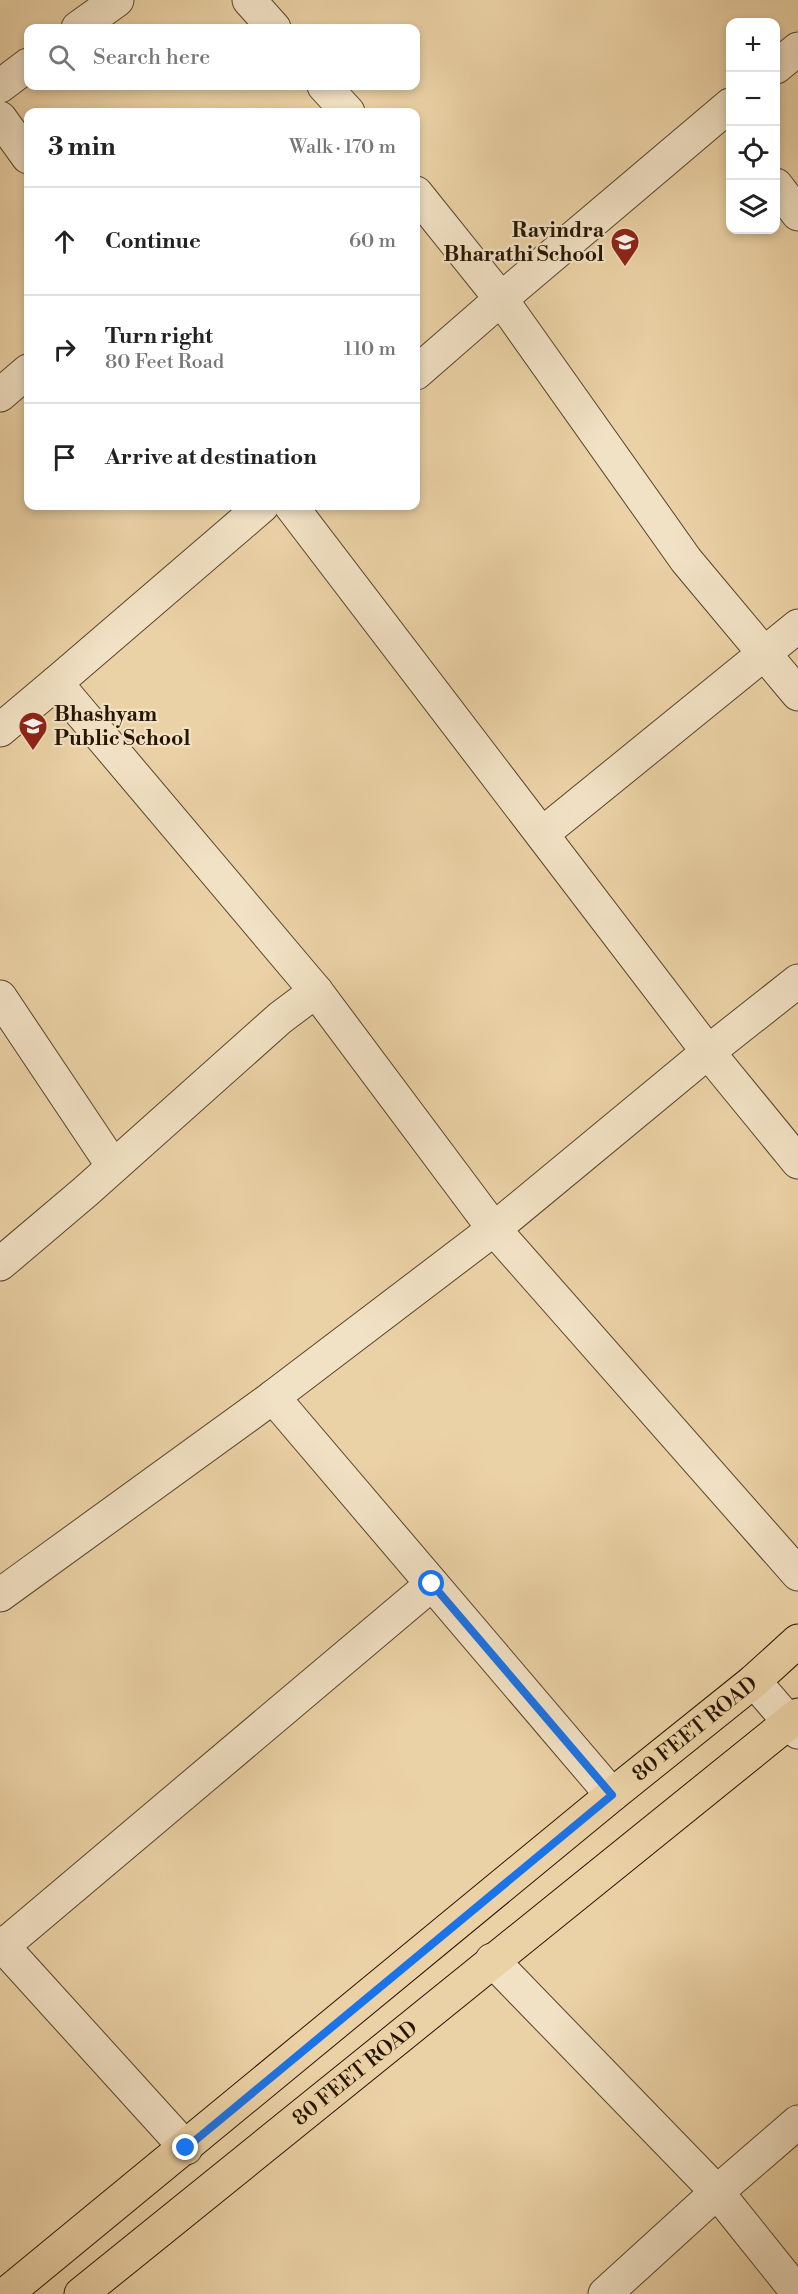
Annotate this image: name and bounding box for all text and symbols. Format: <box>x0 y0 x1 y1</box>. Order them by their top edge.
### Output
map controls <box>726 18 780 234</box>
button: + <box>726 18 780 72</box>
search box <box>24 24 420 90</box>
icon: search <box>45 41 78 74</box>
text: Search here <box>93 44 210 71</box>
button: − <box>726 72 780 126</box>
button: locate <box>726 126 780 180</box>
text: 3 min <box>48 131 116 163</box>
text: Walk · 170 m <box>289 135 396 160</box>
button: layers <box>726 180 780 234</box>
place label: Ravindra Bharathi School <box>444 218 605 268</box>
icon: ahead <box>48 225 81 258</box>
school or university icon: Ravindra Bharathi School <box>609 226 641 268</box>
text: Continue <box>105 228 201 255</box>
text: 60 m <box>349 229 396 254</box>
text: Turn right <box>105 323 213 350</box>
icon: right <box>48 333 81 366</box>
text: 110 m <box>344 337 396 362</box>
text: 80 Feet Road <box>105 350 224 375</box>
icon: arrive <box>48 441 81 474</box>
text: Arrive at destination <box>105 444 317 471</box>
place label: Bhashyam Public School <box>54 702 190 752</box>
school or university icon: Bhashyam Public School <box>17 710 49 752</box>
route start <box>418 1570 444 1596</box>
street label: 80 FEET ROAD <box>627 1671 763 1788</box>
street label: 80 FEET ROAD <box>288 2015 423 2132</box>
route end <box>172 2134 198 2160</box>

